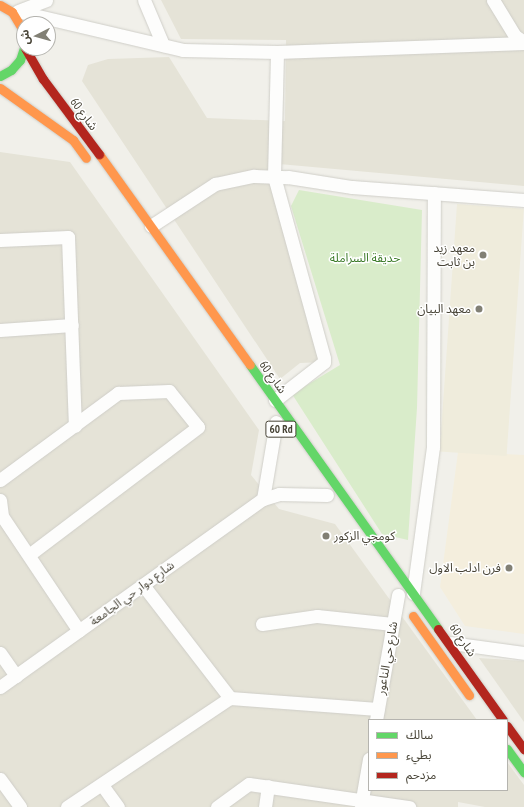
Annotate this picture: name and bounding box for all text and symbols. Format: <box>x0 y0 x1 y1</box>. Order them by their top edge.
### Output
north arrow <box>16 16 56 56</box>
text: ش <box>17 29 33 45</box>
street label: شارع 60 <box>67 95 101 133</box>
place label: معهد زيد بن ثابت <box>433 241 475 269</box>
marker: معهد زيد بن ثابت <box>478 250 488 260</box>
park label: حديقة السراملة <box>330 251 400 265</box>
place label: معهد البيان <box>417 302 471 316</box>
marker: معهد البيان <box>474 304 484 314</box>
street label: شارع 60 <box>256 358 290 396</box>
road number: 60 Rd <box>265 420 297 438</box>
place label: كومجي الزكور <box>334 529 395 543</box>
marker: كومجي الزكور <box>321 531 331 541</box>
street label: شارع دوار حي الجامعة <box>87 558 177 628</box>
place label: فرن ادلب الاول <box>429 561 501 575</box>
marker: فرن ادلب الاول <box>504 563 514 573</box>
street label: شارع حي الناعور <box>373 620 401 696</box>
street label: شارع 60 <box>447 621 479 659</box>
legend <box>368 719 508 791</box>
text: سالك <box>406 727 433 742</box>
text: بطيء <box>406 747 432 762</box>
text: مزدحم <box>406 767 436 782</box>

